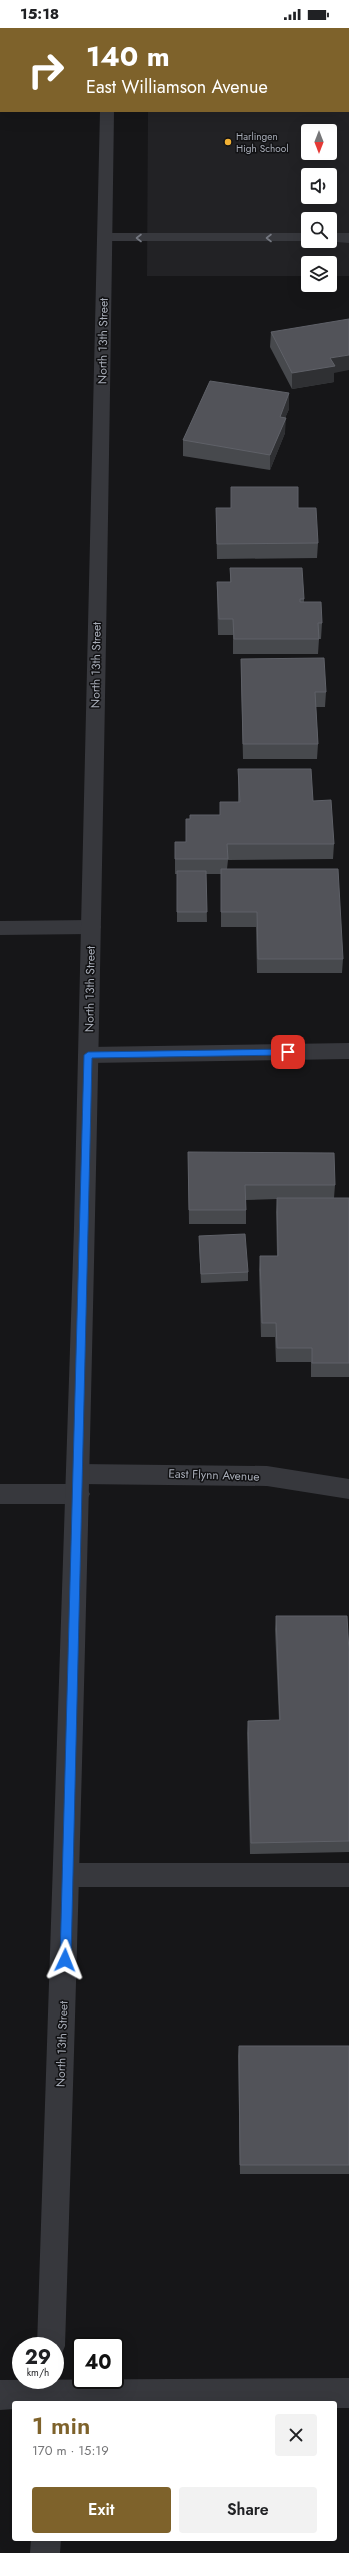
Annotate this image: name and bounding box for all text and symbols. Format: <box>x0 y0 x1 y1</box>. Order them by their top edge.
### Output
text: 15:18 <box>20 3 59 25</box>
text: 140 m <box>86 36 170 77</box>
icon: right <box>20 44 72 96</box>
text: East Williamson Avenue <box>86 74 268 100</box>
north arrow <box>301 124 337 160</box>
map controls <box>301 124 337 292</box>
place label: Harlingen High School <box>236 129 288 156</box>
marker: Harlingen High School <box>223 137 233 147</box>
button: sound <box>301 168 337 204</box>
button: search <box>301 212 337 248</box>
one-way arrow <box>136 234 142 242</box>
one-way arrow <box>266 234 272 242</box>
button: layers <box>301 256 337 292</box>
street label: North 13th Street <box>93 298 113 384</box>
street label: North 13th Street <box>86 622 106 708</box>
street label: North 13th Street <box>80 946 100 1032</box>
pin <box>271 1035 305 1069</box>
icon: arrive <box>277 1041 299 1063</box>
street label: East Flynn Avenue <box>168 1464 260 1486</box>
position arrow <box>44 1939 86 1981</box>
street label: North 13th Street <box>52 2001 73 2087</box>
speed limit sign: 40 <box>72 2337 124 2389</box>
text: 29 <box>25 2343 51 2372</box>
text: km/h <box>27 2365 49 2380</box>
text: 1 min <box>32 2408 90 2443</box>
button: close <box>275 2414 317 2456</box>
text: 170 m · 15:19 <box>32 2441 109 2460</box>
button: Exit <box>32 2487 171 2533</box>
button: Share <box>179 2487 317 2533</box>

